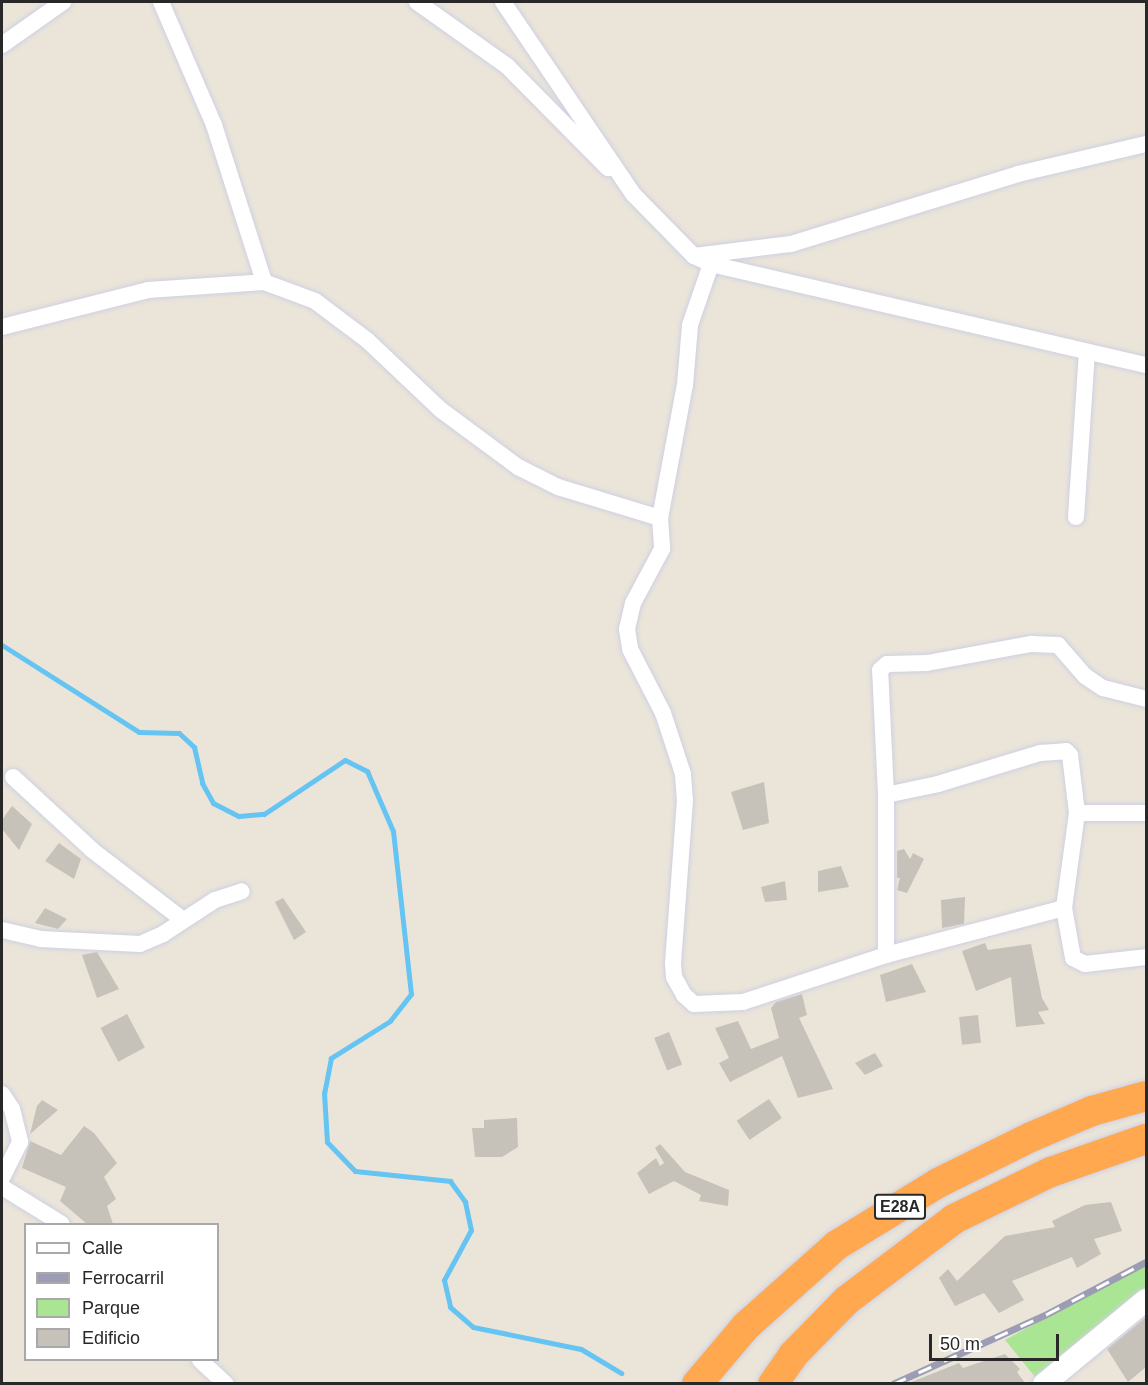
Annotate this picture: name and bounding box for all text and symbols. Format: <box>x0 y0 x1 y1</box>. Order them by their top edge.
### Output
road number: E28A <box>873 1194 927 1220</box>
legend <box>24 1223 219 1361</box>
text: Calle <box>82 1238 123 1258</box>
text: Ferrocarril <box>82 1268 164 1288</box>
text: Parque <box>82 1298 140 1318</box>
scale bar <box>932 1322 1062 1360</box>
text: Edificio <box>82 1328 140 1348</box>
text: 50 m <box>940 1334 980 1354</box>

